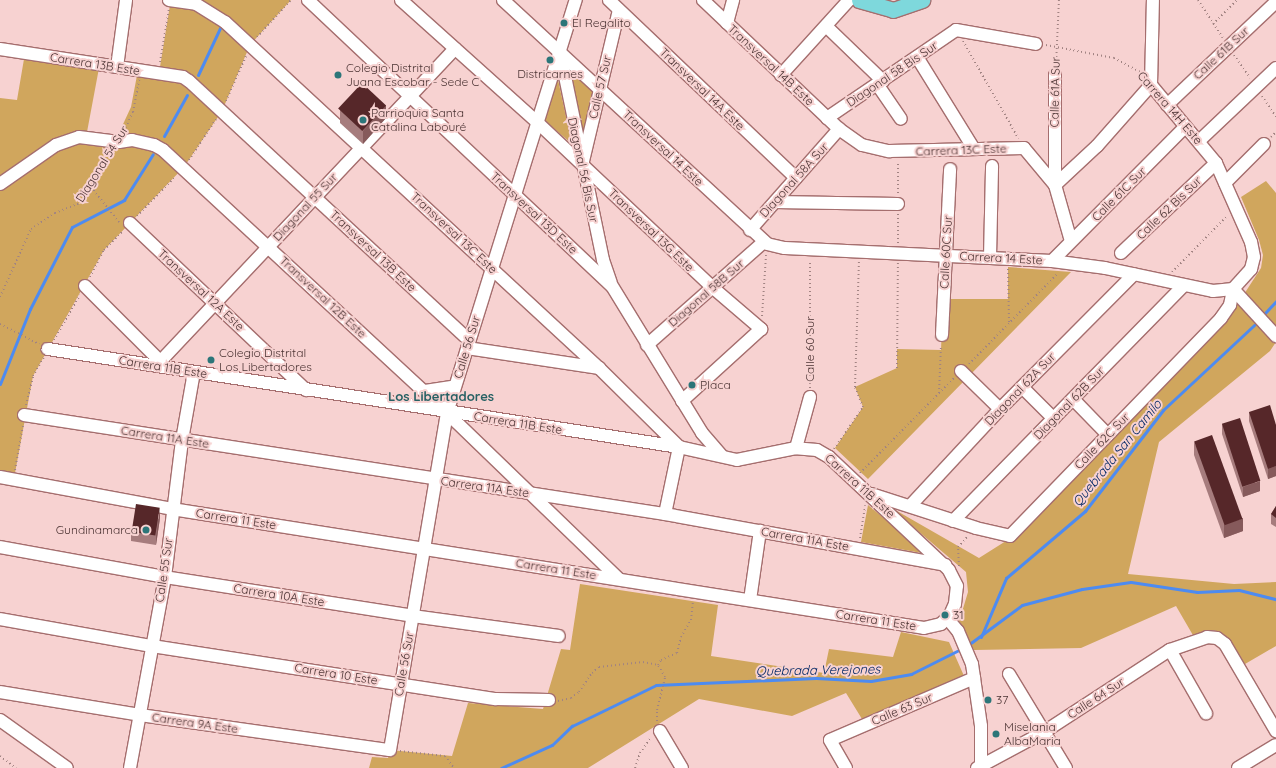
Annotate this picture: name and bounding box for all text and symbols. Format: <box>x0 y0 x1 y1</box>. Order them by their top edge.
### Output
place label: El Regalito <box>572 16 631 30</box>
marker: El Regalito <box>559 18 569 28</box>
street label: Transversal 14B Este <box>725 21 817 109</box>
street label: Calle 61B Sur <box>1190 24 1252 82</box>
street label: Diagonal 58 Bis Sur <box>844 38 940 110</box>
street label: Transversal 14A Este <box>657 45 747 133</box>
street label: Carrera 13B Este <box>49 50 141 78</box>
street label: Calle 57 Sur <box>586 54 614 120</box>
marker: Districarnes <box>545 55 555 65</box>
street label: Calle 61A Sur <box>1047 57 1063 127</box>
place label: Colegio Distrital Juana Escobar - Sede C <box>346 61 479 89</box>
place label: Districarnes <box>517 67 583 81</box>
street label: Carrera 14H Este <box>1135 69 1205 147</box>
marker: Colegio Distrital Juana Escobar - Sede C <box>333 70 343 80</box>
place label: Parrioquia Santa Catalina Labouré <box>371 106 466 134</box>
street label: Transversal 14 Este <box>620 107 706 189</box>
marker: Parrioquia Santa Catalina Labouré <box>358 115 368 125</box>
street label: Diagonal 56 Bis Sur <box>565 116 601 224</box>
street label: Diagonal 54 Sur <box>73 123 131 205</box>
street label: Diagonal 58A Sur <box>757 140 831 220</box>
street label: Carrera 13C Este <box>915 141 1007 159</box>
street label: Calle 61C Sur <box>1089 164 1149 224</box>
street label: Transversal 13D Este <box>488 169 580 257</box>
street label: Diagonal 55 Sur <box>270 170 340 244</box>
street label: Calle 62 Bis Sur <box>1134 173 1204 243</box>
street label: Transversal 13G Este <box>605 186 697 274</box>
street label: Transversal 13C Este <box>408 189 500 277</box>
street label: Transversal 13B Este <box>327 207 419 295</box>
street label: Calle 60C Sur <box>937 215 955 289</box>
street label: Transversal 12A Este <box>155 246 247 334</box>
street label: Carrera 14 Este <box>959 249 1043 267</box>
street label: Transversal 12B Este <box>277 253 369 341</box>
street label: Diagonal 58B Sur <box>665 256 747 330</box>
street label: Calle 56 Sur <box>451 314 483 380</box>
street label: Calle 60 Sur <box>803 316 817 382</box>
place label: Colegio Distrital Los Libertadores <box>219 346 312 374</box>
street label: Diagonal 62A Sur <box>982 350 1058 428</box>
street label: Carrera 11B Este <box>118 353 208 381</box>
marker: Colegio Distrital Los Libertadores <box>206 355 216 365</box>
street label: Diagonal 62B Sur <box>1031 364 1107 442</box>
place label: Placa <box>700 378 731 392</box>
marker: Placa <box>687 380 697 390</box>
district label: Los Libertadores <box>388 388 494 404</box>
water label: Quebrada San Camilo <box>1069 397 1165 509</box>
street label: Carrera 11B Este <box>473 409 563 437</box>
street label: Calle 62C Sur <box>1071 410 1133 472</box>
street label: Carrera 11A Este <box>120 423 210 451</box>
street label: Carrera 11B Este <box>822 451 898 521</box>
street label: Carrera 11A Este <box>440 474 530 500</box>
street label: Carrera 11 Este <box>195 506 277 532</box>
place label: Gundinamarca <box>56 523 138 537</box>
street label: Carrera 11A Este <box>760 524 850 554</box>
marker: Gundinamarca <box>141 525 151 535</box>
street label: Calle 55 Sur <box>152 537 176 603</box>
street label: Carrera 11 Este <box>515 556 597 582</box>
street label: Carrera 10A Este <box>233 581 325 609</box>
street label: Carrera 11 Este <box>835 607 917 633</box>
place label: 31 <box>953 608 964 622</box>
marker: 31 <box>940 610 950 620</box>
street label: Calle 56 Sur <box>391 631 417 697</box>
street label: Carrera 10 Este <box>293 660 379 688</box>
water label: Quebrada Verejones <box>755 661 881 679</box>
street label: Calle 64 Sur <box>1065 674 1127 722</box>
street label: Calle 63 Sur <box>869 690 935 728</box>
place label: 37 <box>996 693 1008 707</box>
marker: 37 <box>983 695 993 705</box>
street label: Carrera 9A Este <box>151 710 239 736</box>
place label: Miselania AlbaMaria <box>1004 720 1061 748</box>
marker: Miselania AlbaMaria <box>991 729 1001 739</box>

